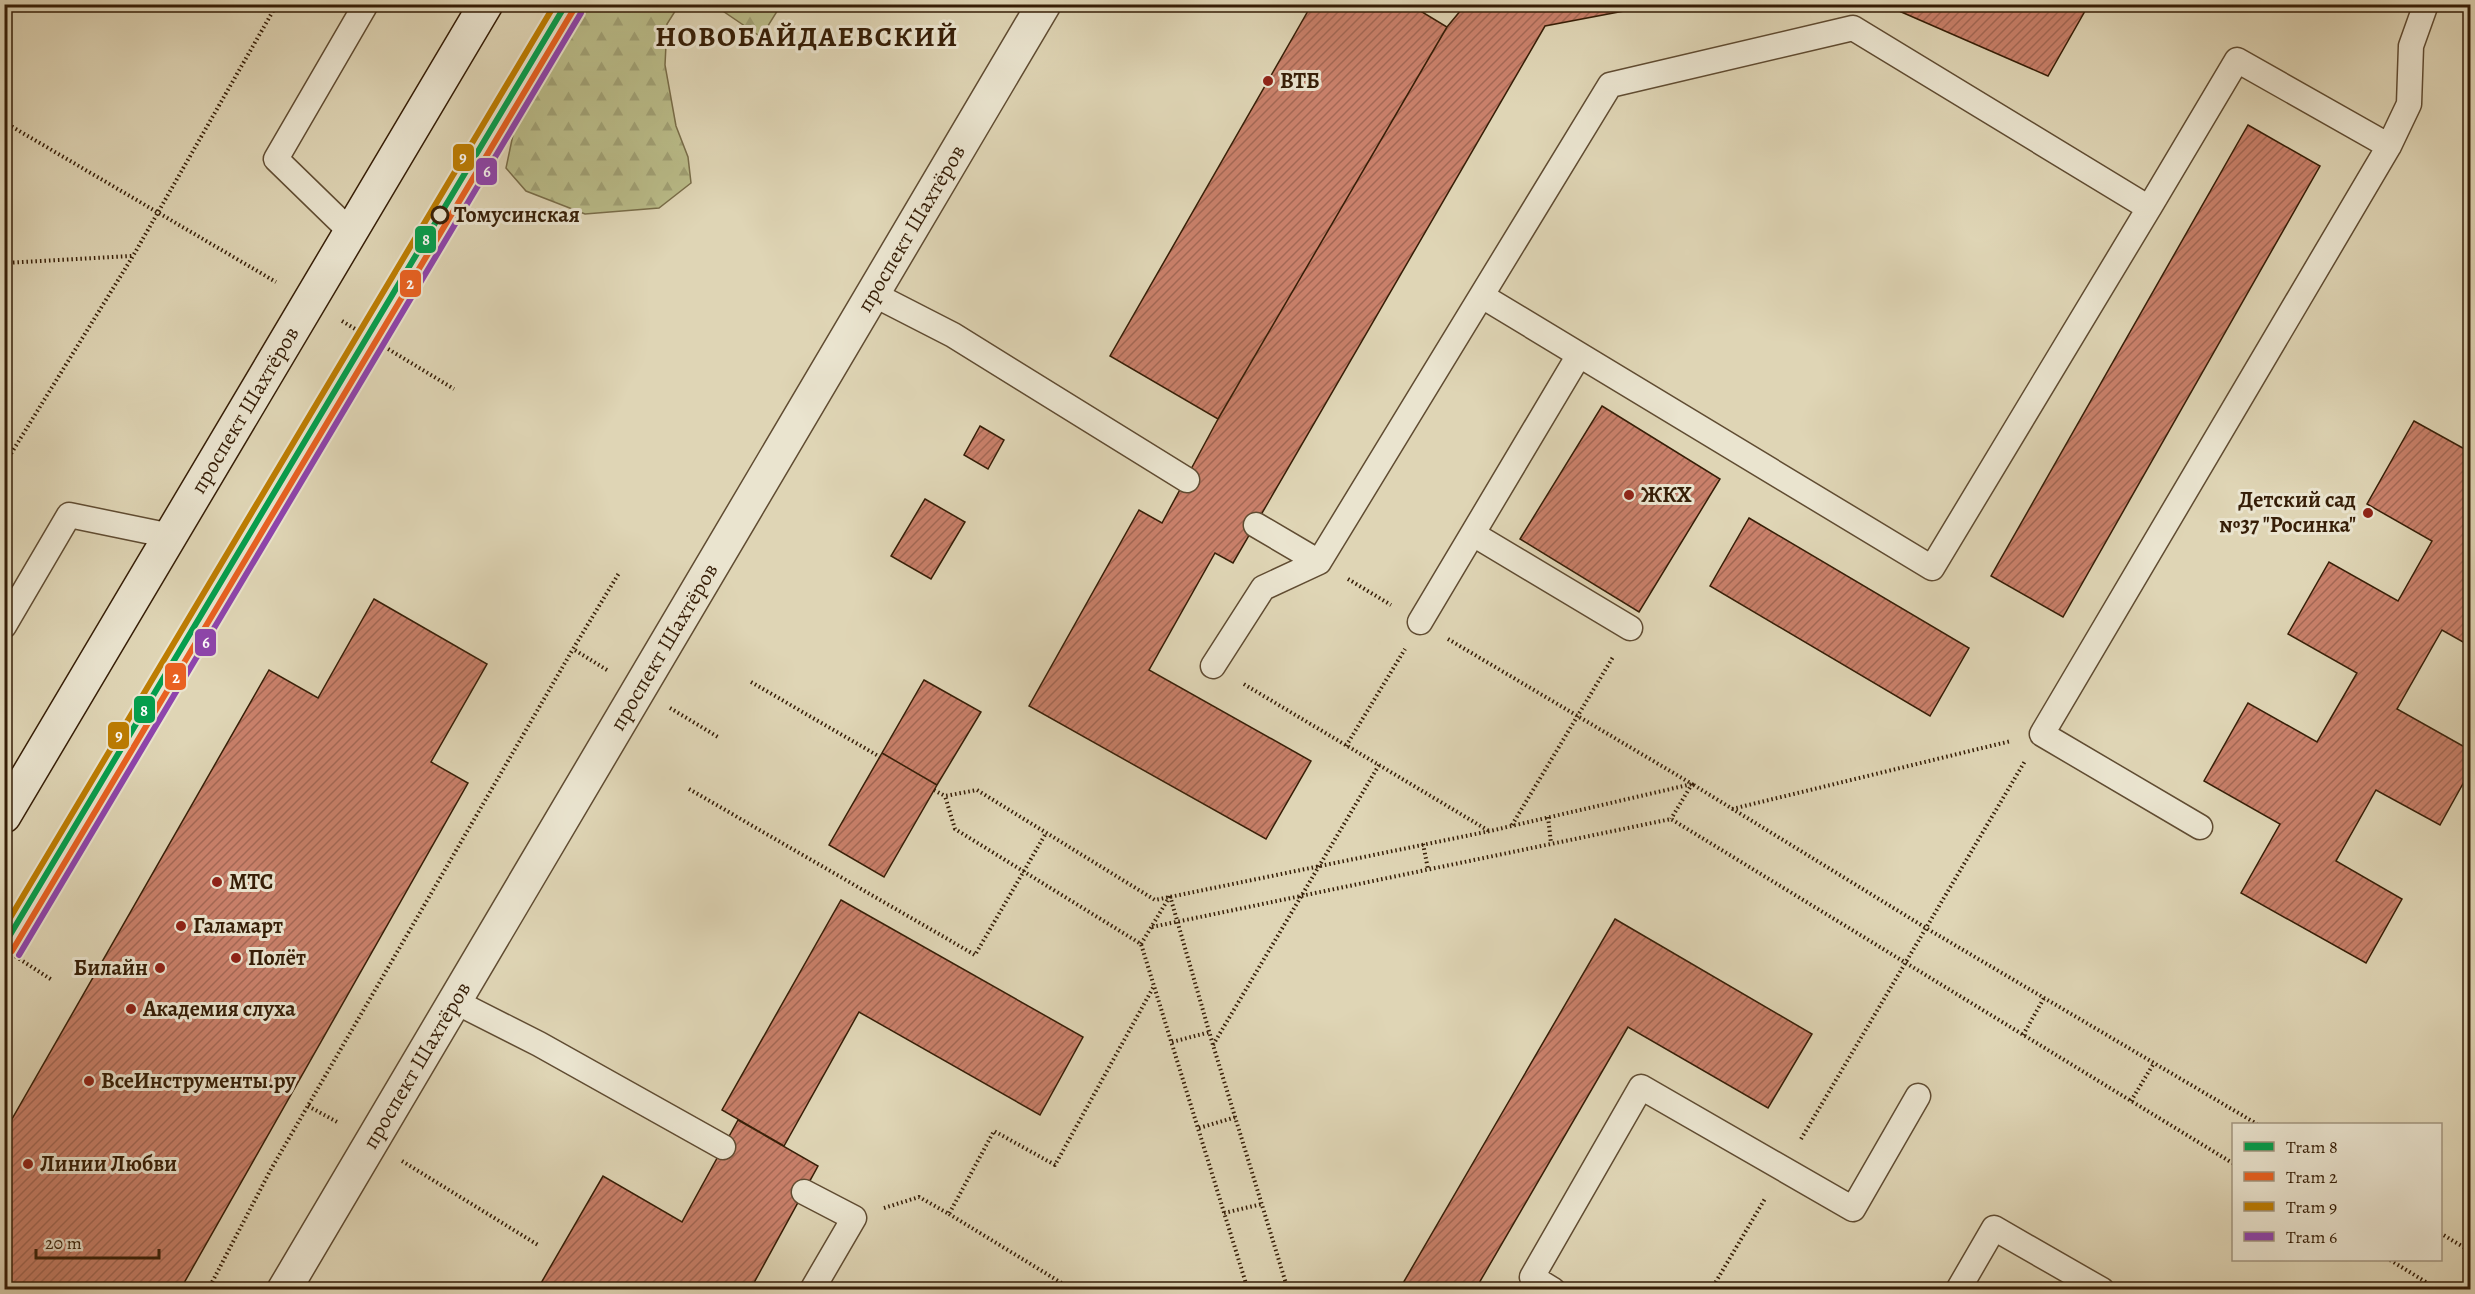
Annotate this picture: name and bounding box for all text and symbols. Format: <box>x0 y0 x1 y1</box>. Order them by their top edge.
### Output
district label: НОВОБАЙДАЕВСКИЙ <box>655 18 959 56</box>
place label: ВТБ <box>1280 66 1320 96</box>
marker: ВТБ <box>1261 74 1275 88</box>
street label: проспект Шахтёров <box>850 139 973 318</box>
line badge: 9 <box>452 143 475 172</box>
text: 9 <box>459 147 467 169</box>
line badge: 6 <box>475 157 498 186</box>
text: 6 <box>483 161 491 183</box>
place label: Томусинская <box>454 200 580 230</box>
marker: Томусинская <box>431 206 449 224</box>
line badge: 8 <box>414 225 437 254</box>
text: 8 <box>422 229 430 251</box>
line badge: 2 <box>399 269 422 298</box>
text: 2 <box>406 273 414 295</box>
street label: проспект Шахтёров <box>184 321 306 499</box>
place label: ЖКХ <box>1641 480 1692 510</box>
place label: Детский сад №37 "Росинка" <box>2219 485 2356 540</box>
marker: ЖКХ <box>1622 488 1636 502</box>
marker: Детский сад №37 "Росинка" <box>2361 506 2375 520</box>
street label: проспект Шахтёров <box>603 558 725 736</box>
line badge: 6 <box>194 628 217 657</box>
text: 6 <box>202 632 210 654</box>
line badge: 2 <box>164 662 187 691</box>
text: 2 <box>172 667 180 689</box>
line badge: 8 <box>133 695 156 724</box>
text: 8 <box>140 700 148 722</box>
line badge: 9 <box>107 721 130 750</box>
text: 9 <box>115 725 123 747</box>
place label: МТС <box>229 867 273 897</box>
marker: МТС <box>210 875 224 889</box>
place label: Галамарт <box>193 911 283 941</box>
marker: Галамарт <box>174 919 188 933</box>
place label: Полёт <box>248 943 306 973</box>
marker: Полёт <box>229 951 243 965</box>
place label: Билайн <box>73 953 148 983</box>
marker: Билайн <box>153 961 167 975</box>
street label: проспект Шахтёров <box>356 976 478 1155</box>
place label: Академия слуха <box>142 994 296 1024</box>
marker: Академия слуха <box>124 1002 138 1016</box>
place label: ВсеИнструменты.ру <box>101 1066 296 1096</box>
marker: ВсеИнструменты.ру <box>82 1074 96 1088</box>
legend <box>2232 1123 2442 1261</box>
text: Tram 8 <box>2286 1135 2338 1159</box>
place label: Линии Любви <box>40 1149 177 1179</box>
marker: Линии Любви <box>21 1157 35 1171</box>
text: Tram 2 <box>2286 1165 2338 1189</box>
text: Tram 9 <box>2286 1195 2337 1219</box>
scale bar <box>36 1222 159 1260</box>
text: Tram 6 <box>2286 1225 2337 1249</box>
text: 20 m <box>45 1231 82 1255</box>

